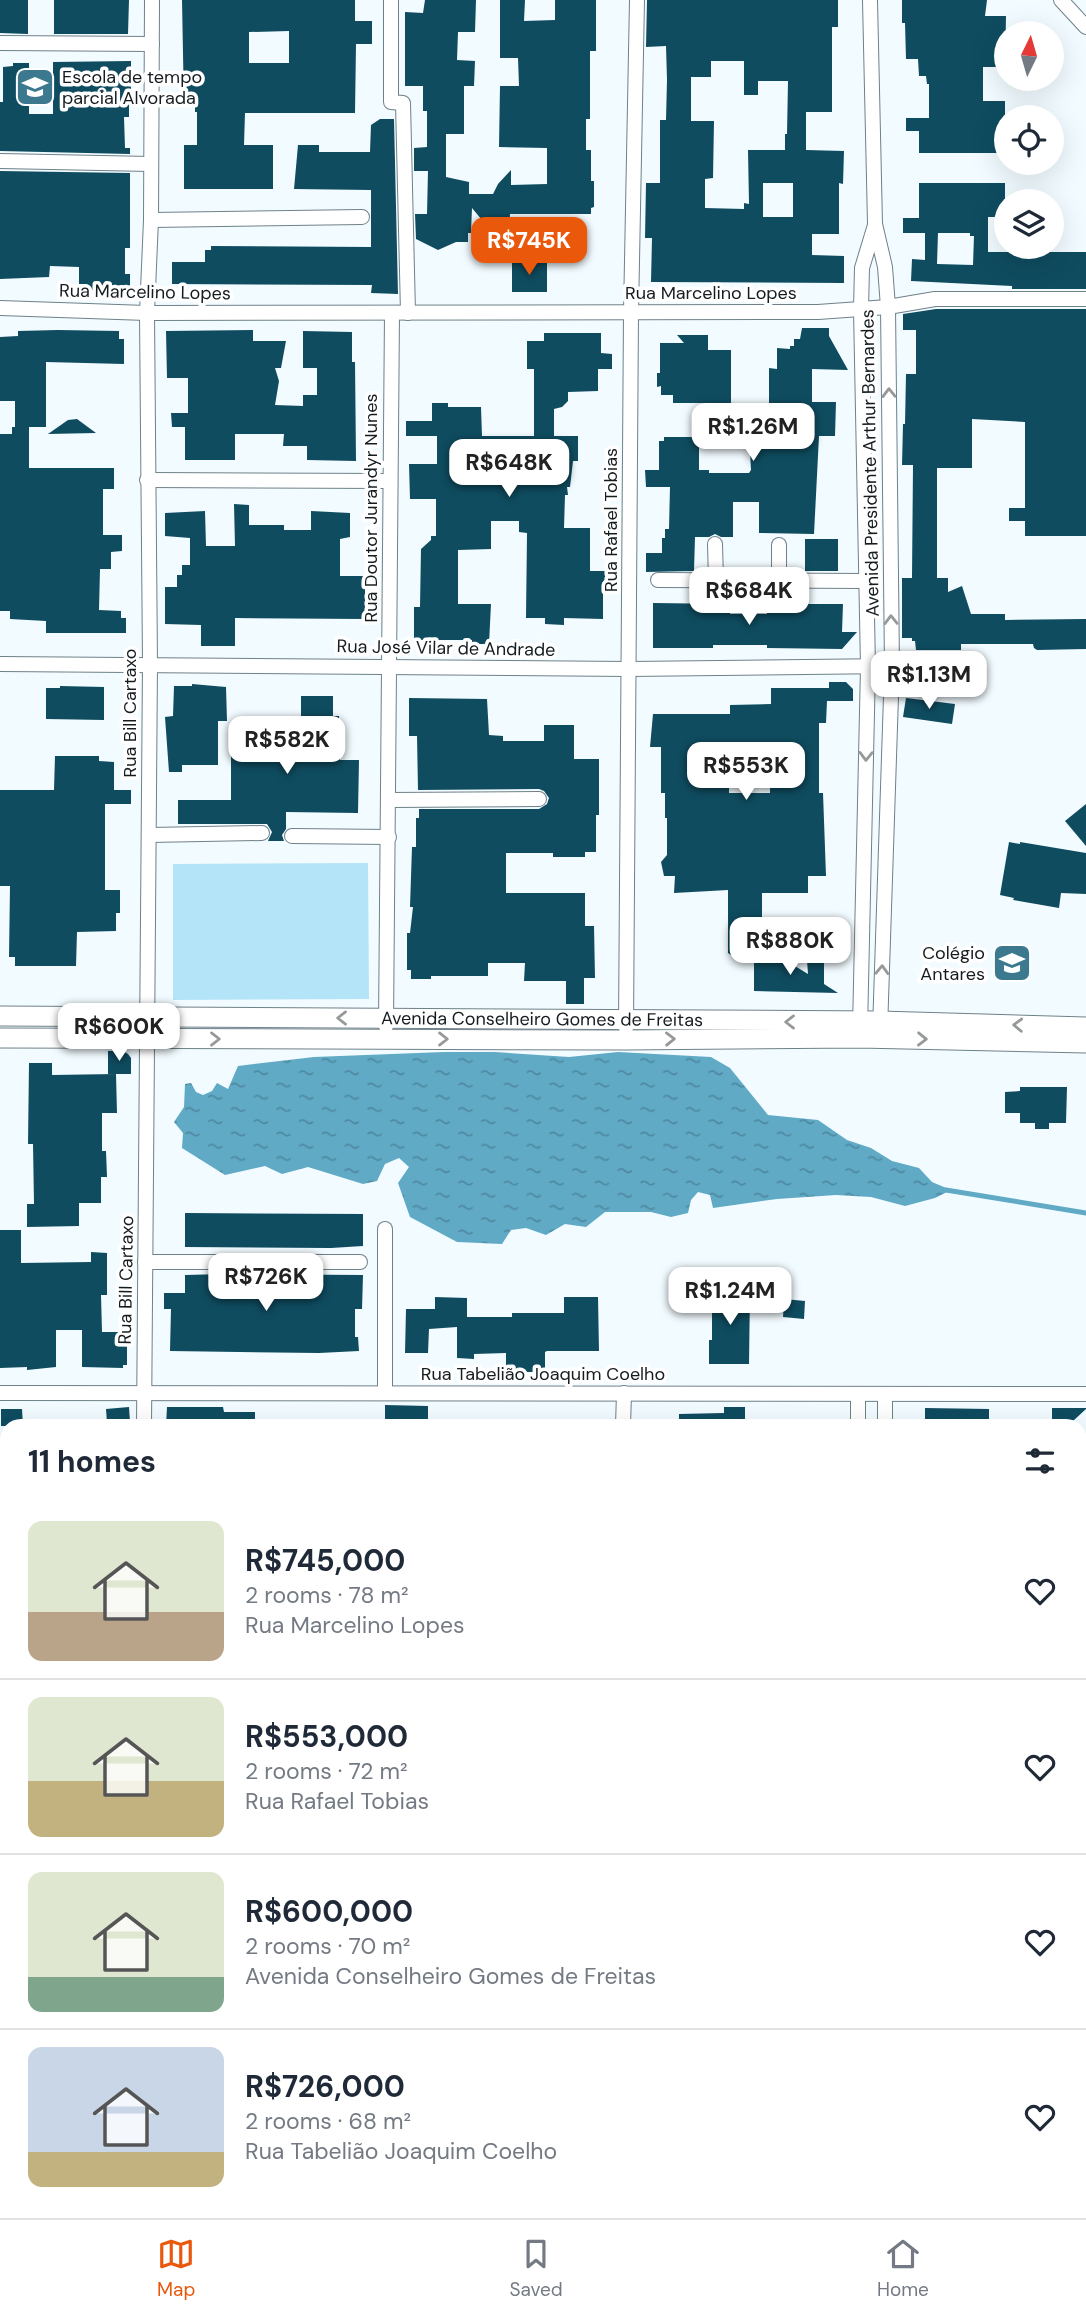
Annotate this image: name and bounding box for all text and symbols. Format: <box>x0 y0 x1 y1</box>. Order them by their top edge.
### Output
north arrow <box>994 21 1064 91</box>
map controls <box>994 21 1064 259</box>
place label: Escola de tempo parcial Alvorada <box>62 65 202 110</box>
school or university icon: Escola de tempo parcial Alvorada <box>14 66 56 108</box>
button: locate <box>994 105 1064 175</box>
button: layers <box>994 189 1064 259</box>
pin: R$745K <box>472 218 586 277</box>
text: R$745K <box>487 225 571 255</box>
street label: Rua Marcelino Lopes <box>59 279 231 305</box>
street label: Rua Marcelino Lopes <box>625 281 797 305</box>
street label: Avenida Presidente Arthur Bernardes <box>855 309 885 617</box>
one-way arrow <box>881 387 897 397</box>
street label: Rua Doutor Jurandyr Nunes <box>359 393 383 623</box>
pin: R$1.26M <box>688 404 818 463</box>
text: R$1.26M <box>708 411 798 441</box>
pin: R$648K <box>452 440 566 499</box>
text: R$648K <box>465 447 553 477</box>
street label: Rua Rafael Tobias <box>599 448 623 592</box>
pin: R$684K <box>692 568 806 627</box>
text: R$684K <box>705 575 793 605</box>
one-way arrow <box>883 614 899 625</box>
street label: Rua José Vilar de Andrade <box>336 634 556 662</box>
street label: Rua Bill Cartaxo <box>118 648 142 778</box>
pin: R$1.13M <box>864 652 994 711</box>
text: R$1.13M <box>887 659 971 689</box>
pin: R$582K <box>230 716 344 776</box>
text: R$582K <box>244 724 330 754</box>
pin: R$553K <box>689 742 803 802</box>
text: R$553K <box>703 750 789 780</box>
one-way arrow <box>858 751 874 761</box>
pin: R$880K <box>733 918 847 977</box>
text: R$880K <box>746 925 834 955</box>
place label: Colégio Antares <box>920 941 985 986</box>
school or university icon: Colégio Antares <box>991 942 1033 984</box>
one-way arrow <box>874 964 889 975</box>
pin: R$600K <box>62 1004 176 1063</box>
street label: Avenida Conselheiro Gomes de Freitas <box>381 1006 703 1032</box>
one-way arrow <box>337 1010 347 1026</box>
text: R$600K <box>74 1011 164 1041</box>
one-way arrow <box>785 1014 796 1029</box>
one-way arrow <box>1012 1017 1023 1033</box>
one-way arrow <box>210 1031 221 1047</box>
one-way arrow <box>438 1031 448 1047</box>
one-way arrow <box>917 1031 928 1047</box>
one-way arrow <box>665 1032 676 1047</box>
street label: Rua Bill Cartaxo <box>113 1215 139 1345</box>
pin: R$726K <box>209 1254 323 1313</box>
text: R$726K <box>224 1261 308 1291</box>
pin: R$1.24M <box>665 1268 795 1327</box>
text: R$1.24M <box>684 1275 776 1305</box>
street label: Rua Tabelião Joaquim Coelho <box>421 1362 665 1386</box>
text: 11 homes <box>28 1442 156 1481</box>
icon: filters <box>1021 1442 1059 1480</box>
text: R$745,000 <box>245 1541 405 1580</box>
icon: home <box>84 1549 168 1633</box>
icon: heart <box>1021 1572 1059 1610</box>
text: 2 rooms · 78 m² <box>245 1580 409 1610</box>
text: Rua Marcelino Lopes <box>245 1610 465 1640</box>
text: R$553,000 <box>245 1717 408 1756</box>
icon: home <box>84 1725 168 1809</box>
icon: heart <box>1021 1748 1059 1786</box>
text: 2 rooms · 72 m² <box>245 1756 408 1786</box>
text: Rua Rafael Tobias <box>245 1786 429 1816</box>
text: R$600,000 <box>245 1892 413 1931</box>
icon: home <box>84 1900 168 1984</box>
icon: heart <box>1021 1923 1059 1961</box>
text: 2 rooms · 70 m² <box>245 1931 410 1961</box>
text: Avenida Conselheiro Gomes de Freitas <box>245 1961 656 1991</box>
text: R$726,000 <box>245 2067 405 2106</box>
icon: home <box>84 2075 168 2159</box>
icon: heart <box>1021 2098 1059 2136</box>
text: 2 rooms · 68 m² <box>245 2106 411 2136</box>
text: Rua Tabelião Joaquim Coelho <box>245 2136 557 2166</box>
tab: Map <box>157 2235 195 2302</box>
tab: Saved <box>510 2235 563 2302</box>
tab: Home <box>877 2235 929 2302</box>

